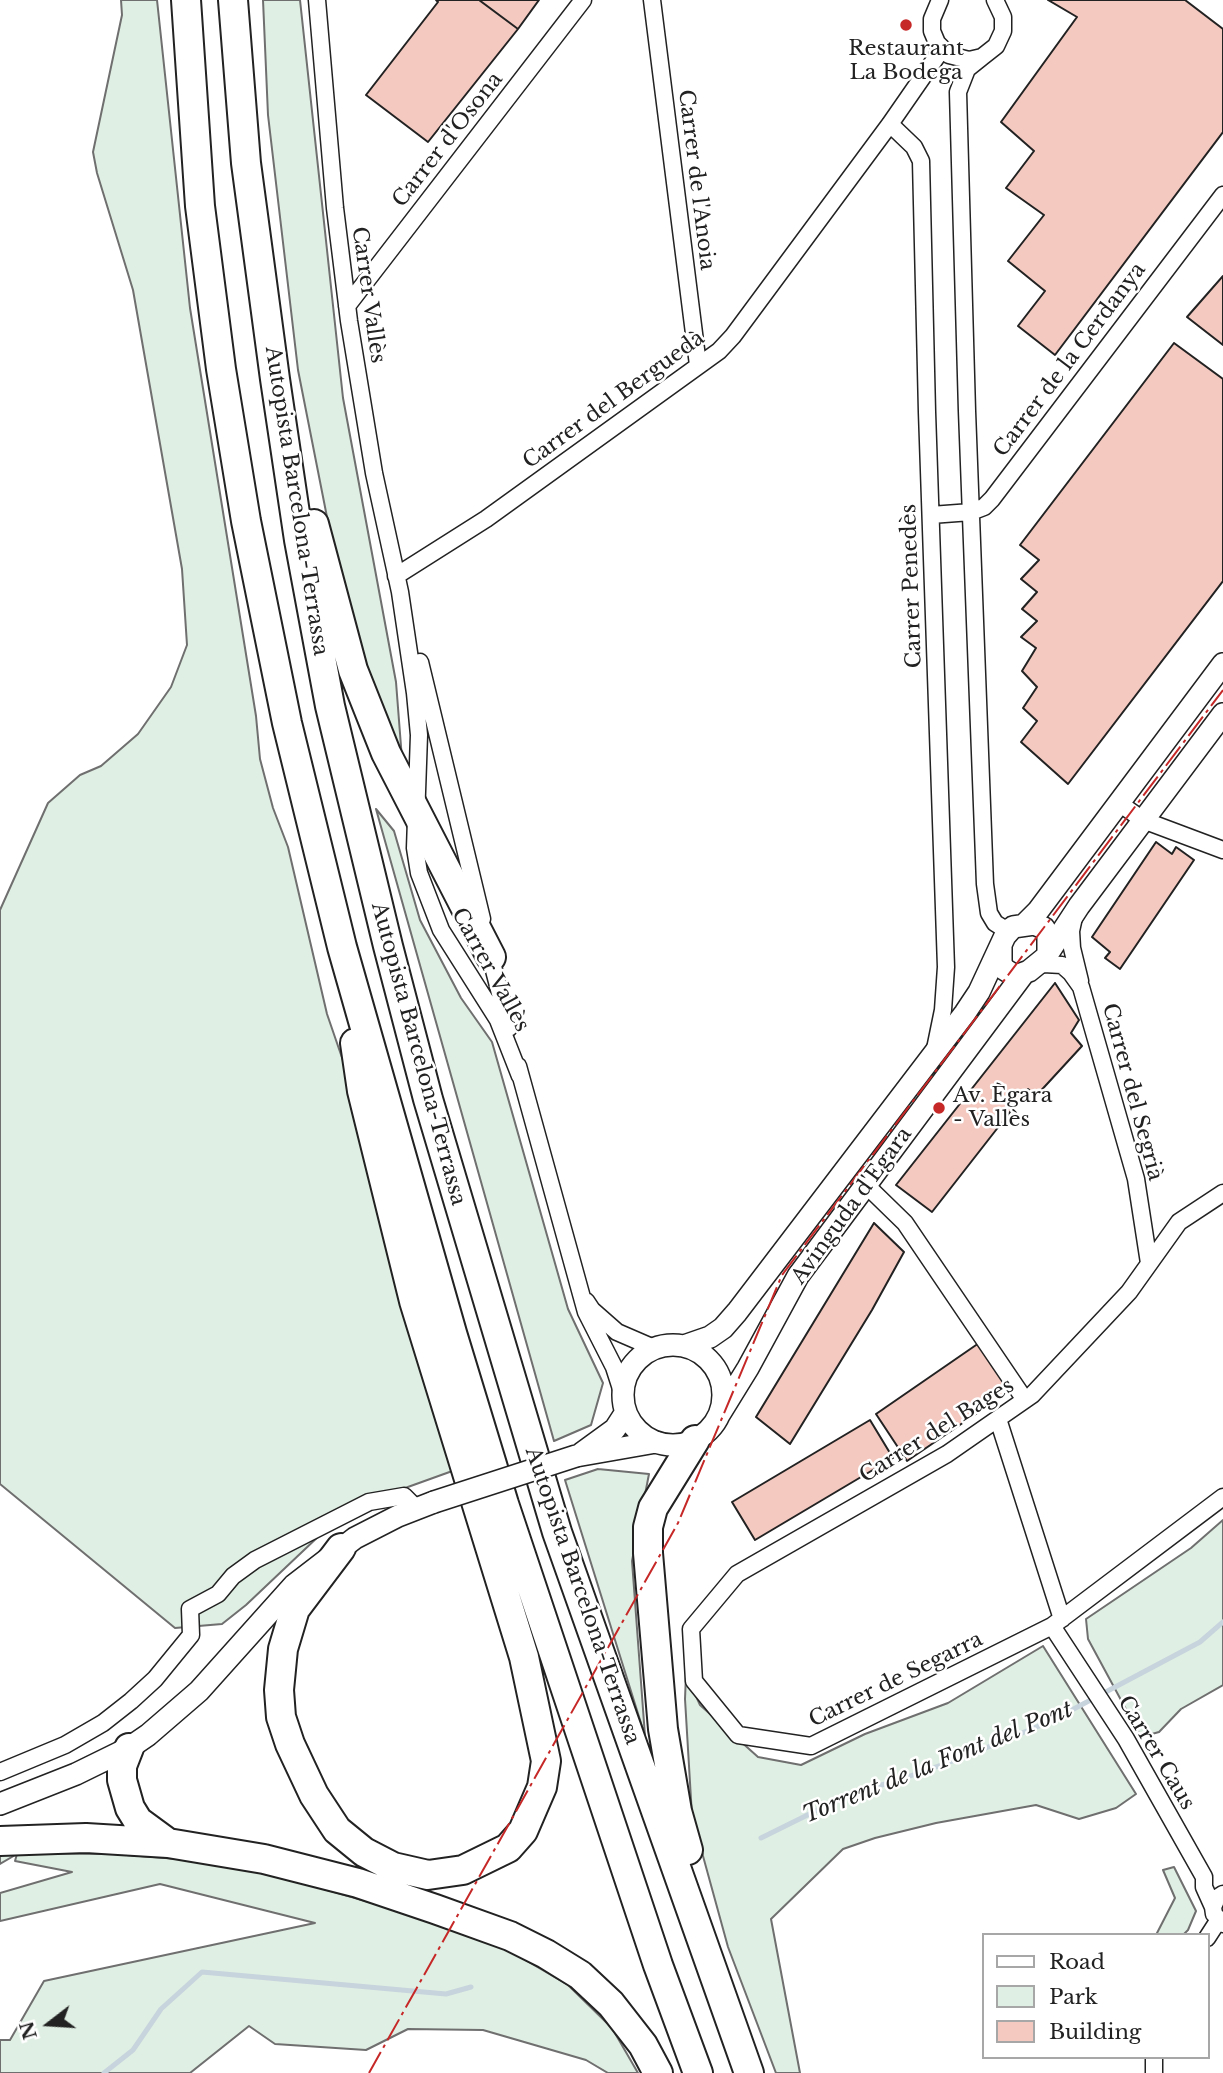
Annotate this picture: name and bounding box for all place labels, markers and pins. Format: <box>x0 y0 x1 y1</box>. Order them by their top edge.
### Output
marker: Restaurant La Bodega <box>898 17 914 33</box>
place label: Restaurant La Bodega <box>848 36 964 86</box>
place label: Av. Ègara - Vallès <box>953 1083 1052 1133</box>
marker: Av. Ègara - Vallès <box>931 1100 947 1116</box>

